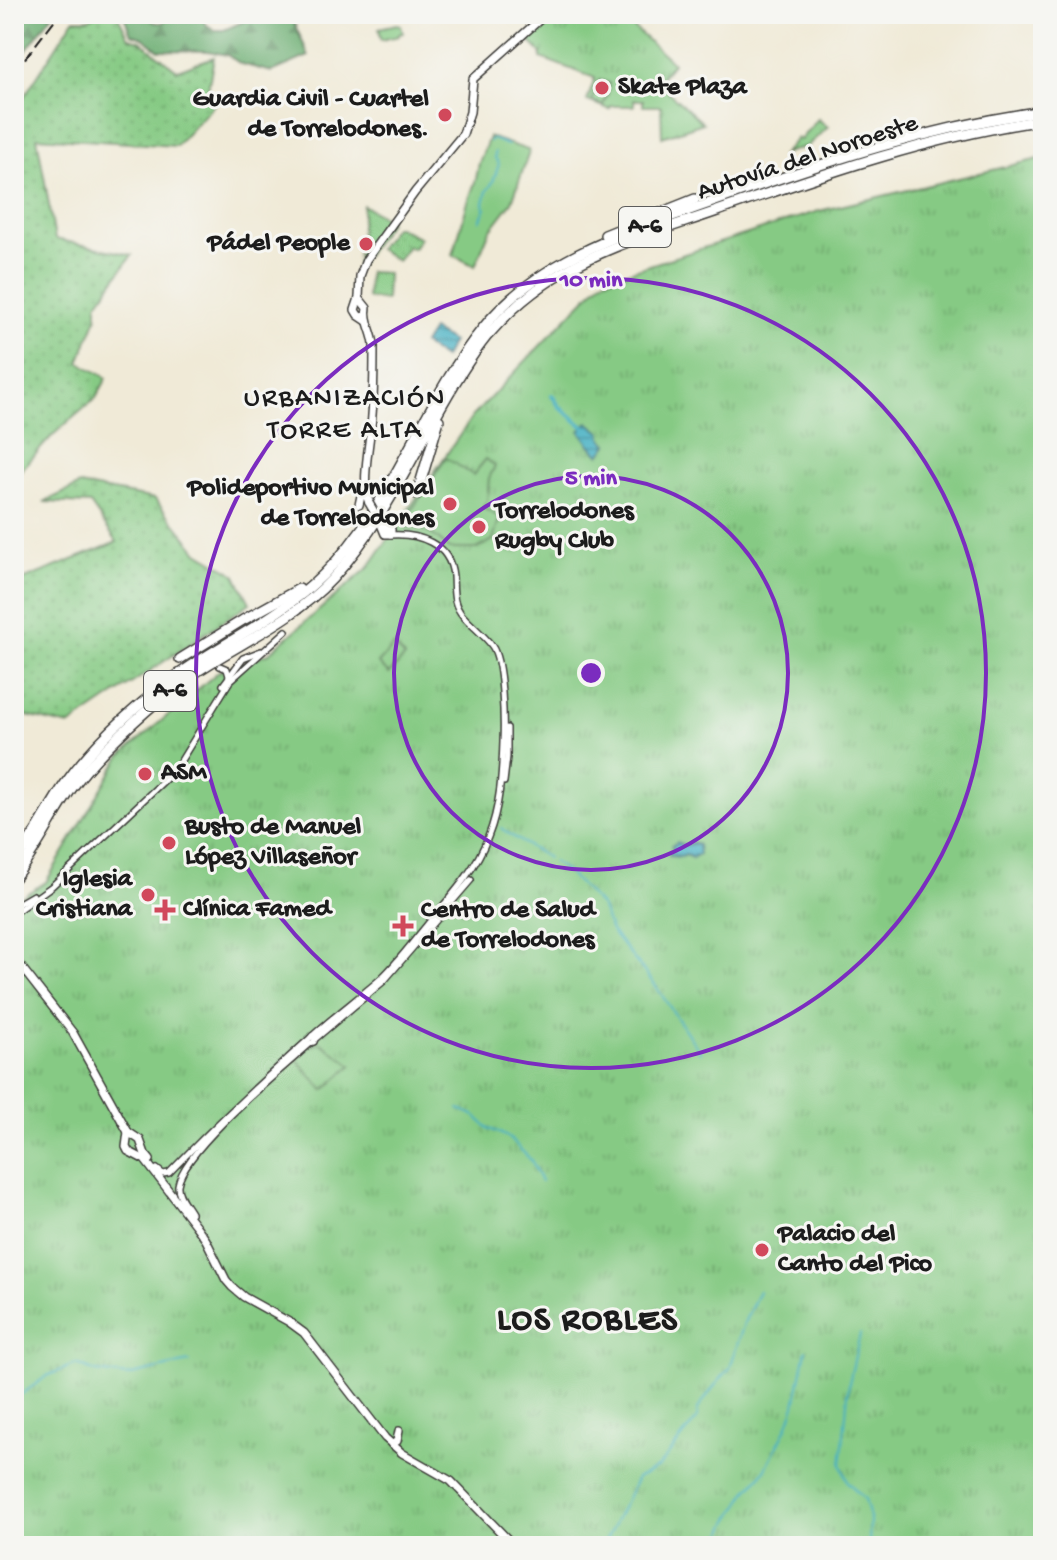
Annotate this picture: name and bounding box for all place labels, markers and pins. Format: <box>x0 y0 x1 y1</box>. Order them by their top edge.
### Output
place label: Skate Plaza <box>618 73 748 104</box>
marker: Skate Plaza <box>593 79 611 97</box>
place label: Guardia Civil - Cuartel de Torrelodones. <box>193 85 429 146</box>
marker: Guardia Civil - Cuartel de Torrelodones. <box>436 106 454 124</box>
place label: Pádel People <box>205 229 352 260</box>
marker: Pádel People <box>357 235 375 253</box>
place label: Polideportivo Municipal de Torrelodones <box>186 474 435 535</box>
marker: Polideportivo Municipal de Torrelodones <box>441 495 459 513</box>
place label: Torrelodones Rugby Club <box>493 497 635 558</box>
marker: Torrelodones Rugby Club <box>470 518 488 536</box>
centre of rings <box>577 659 605 687</box>
place label: ASM <box>160 759 207 790</box>
marker: ASM <box>136 765 154 783</box>
place label: Busto de Manuel López Villaseñor <box>184 813 362 874</box>
marker: Busto de Manuel López Villaseñor <box>160 834 178 852</box>
place label: Iglesia Cristiana <box>36 865 134 926</box>
marker: Iglesia Cristiana <box>139 886 157 904</box>
place label: Clínica Famed <box>183 895 334 926</box>
place label: Centro de Salud de Torrelodones <box>421 896 598 957</box>
marker: Clínica Famed <box>154 899 176 921</box>
marker: Centro de Salud de Torrelodones <box>392 915 414 937</box>
place label: Palacio del Canto del Pico <box>776 1220 932 1281</box>
marker: Palacio del Canto del Pico <box>753 1241 771 1259</box>

